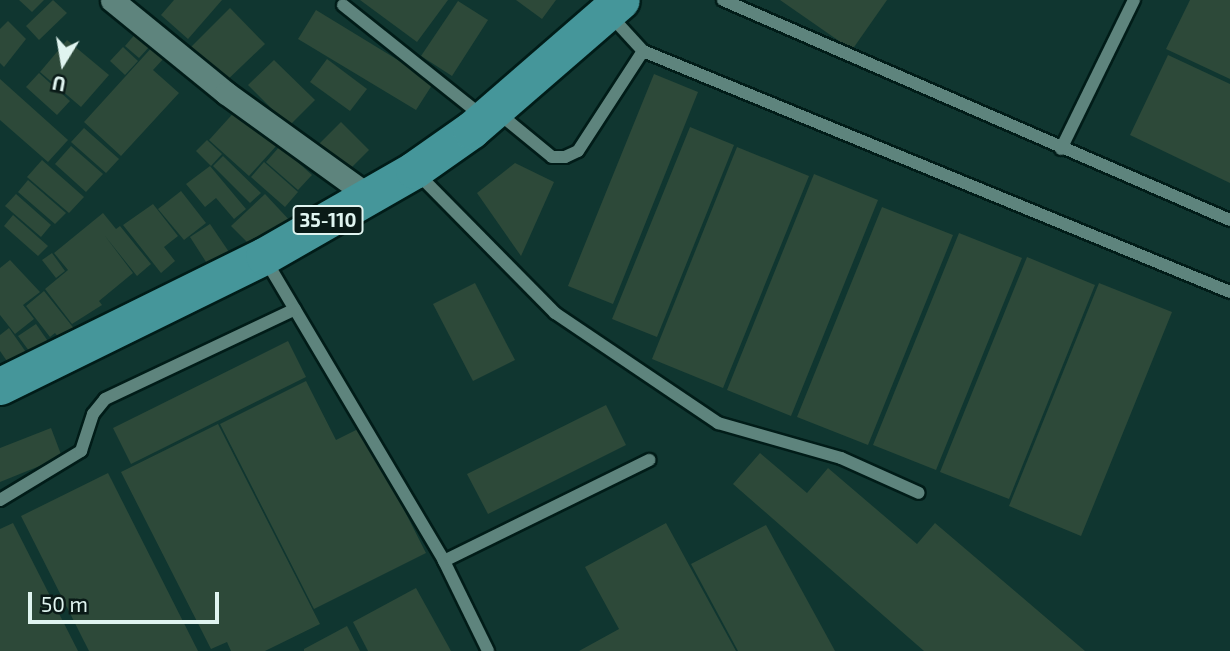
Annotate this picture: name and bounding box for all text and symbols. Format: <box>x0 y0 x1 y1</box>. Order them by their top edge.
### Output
north arrow <box>28 28 98 98</box>
text: U <box>50 72 68 97</box>
road number: 35-110 <box>291 204 365 235</box>
scale bar <box>32 578 222 622</box>
text: 50 m <box>41 591 88 616</box>

